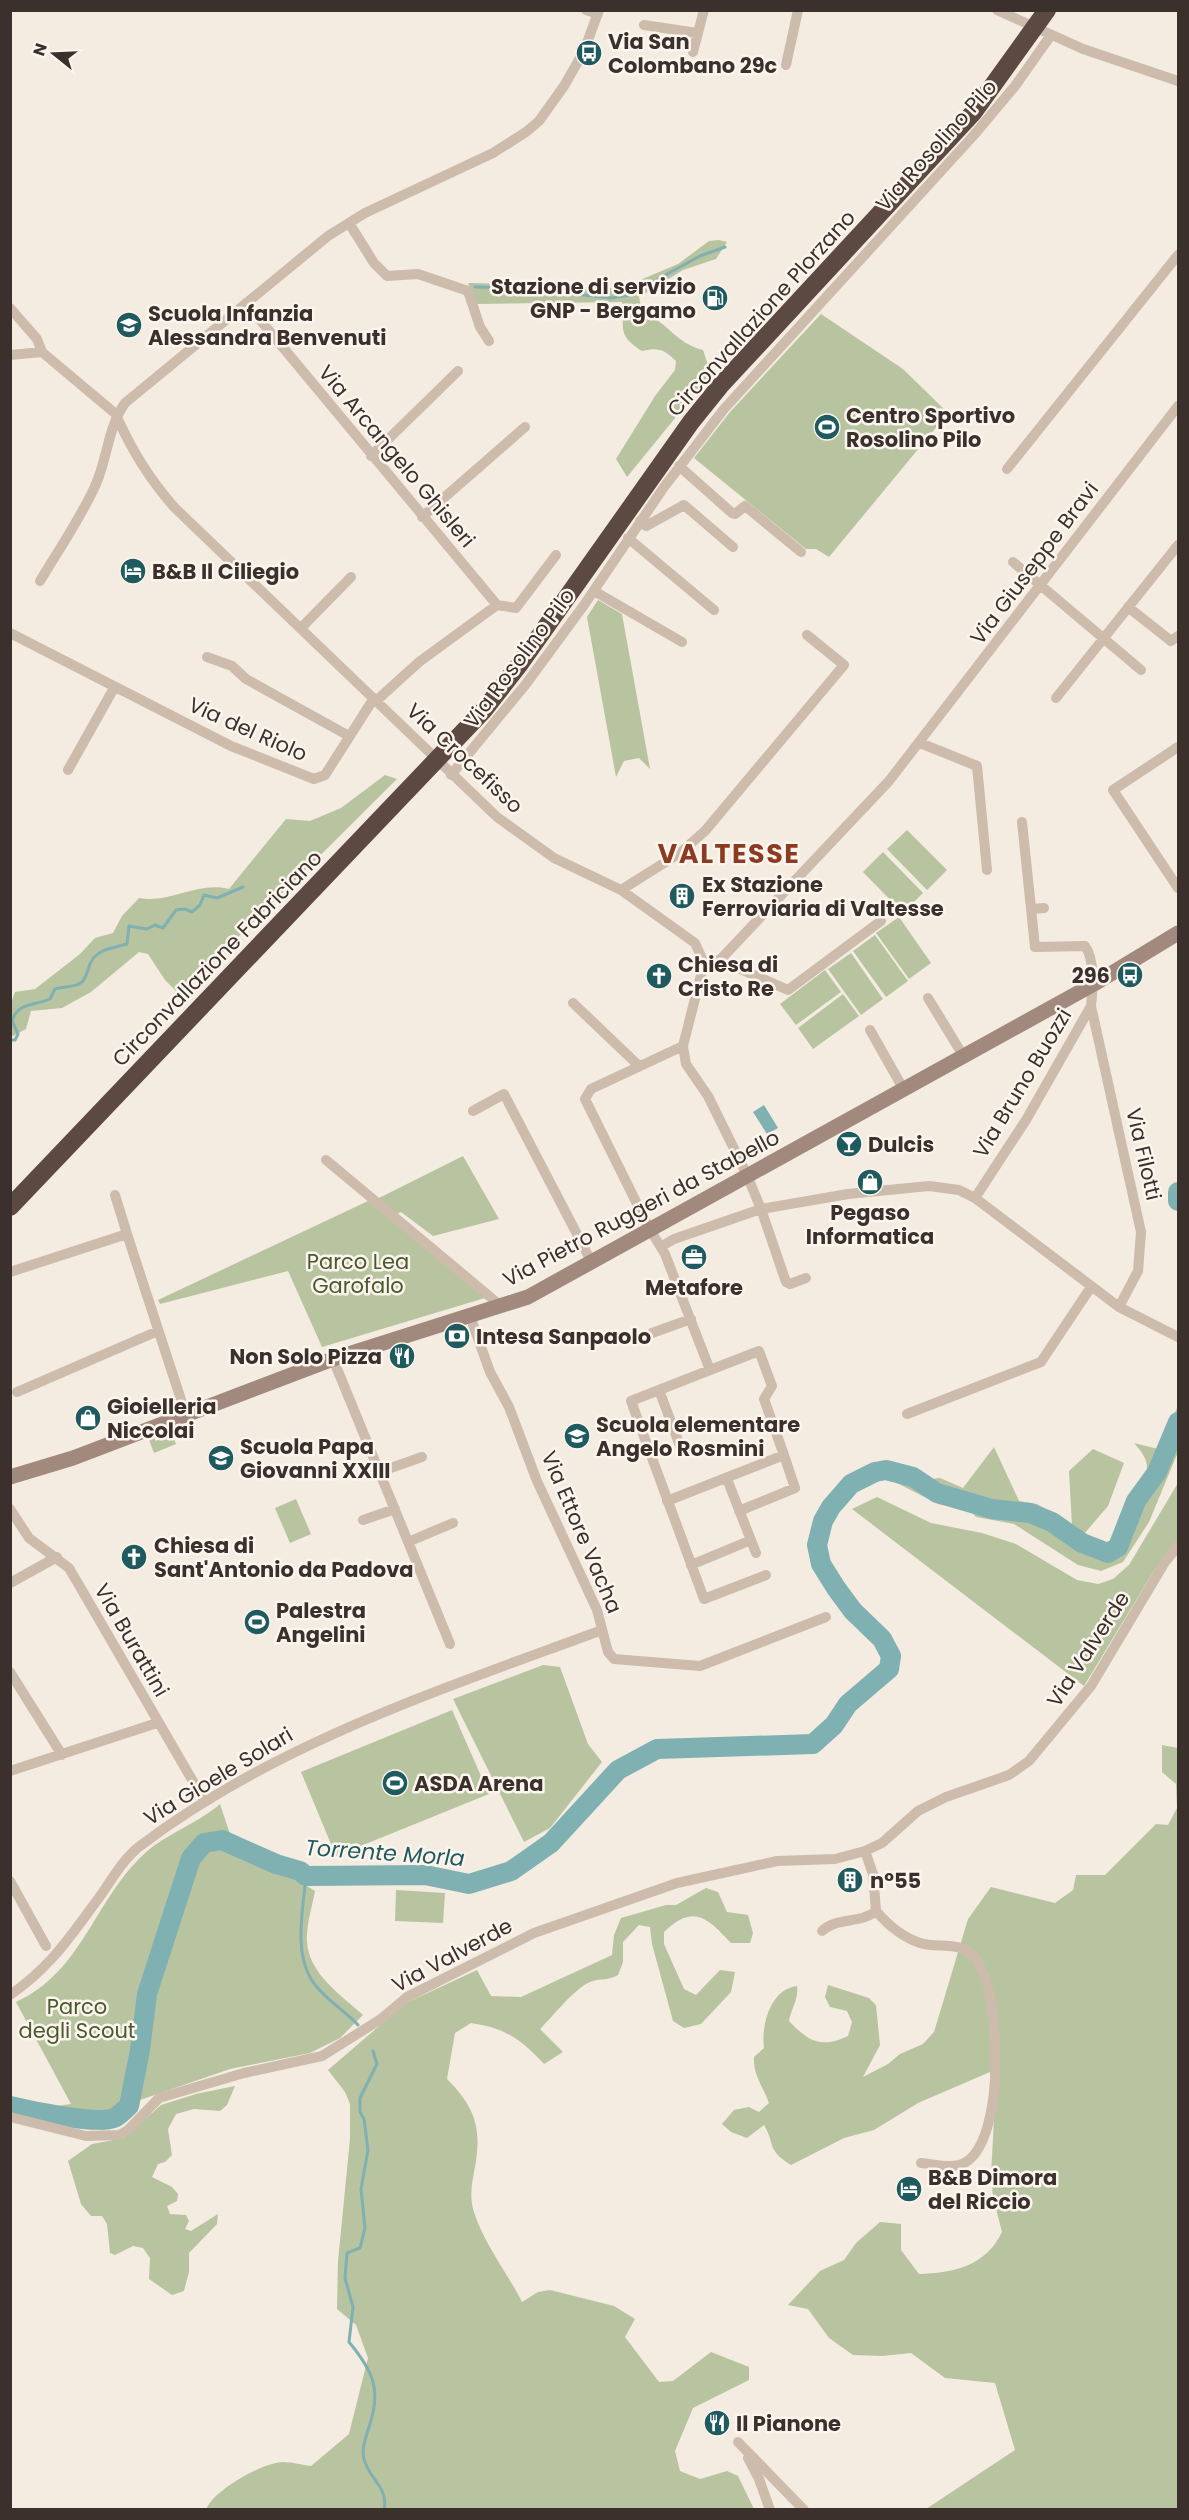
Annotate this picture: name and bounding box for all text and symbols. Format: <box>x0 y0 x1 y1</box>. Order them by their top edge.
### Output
north arrow <box>24 24 84 84</box>
place label: Via San Colombano 29c <box>608 27 778 80</box>
bus stop icon: Via San Colombano 29c <box>574 38 604 68</box>
text: N <box>27 40 53 59</box>
street label: Via Rosolino Pilo <box>869 73 1003 217</box>
street label: Circonvallazione Plorzano <box>660 203 862 423</box>
place label: Stazione di servizio GNP - Bergamo <box>491 272 696 325</box>
fuel station icon: Stazione di servizio GNP - Bergamo <box>700 283 730 313</box>
place label: Scuola Infanzia Alessandra Benvenuti <box>148 299 386 352</box>
school or university icon: Scuola Infanzia Alessandra Benvenuti <box>114 310 144 340</box>
street label: Via Arcangelo Ghisleri <box>312 359 482 553</box>
place label: Centro Sportivo Rosolino Pilo <box>846 401 1015 454</box>
sports icon: Centro Sportivo Rosolino Pilo <box>812 412 842 442</box>
street label: Via Giuseppe Bravi <box>963 476 1105 650</box>
hotel icon: B&B Il Ciliegio <box>118 556 148 586</box>
place label: B&B Il Ciliegio <box>152 557 299 586</box>
street label: Via Rosolino Pilo <box>457 582 581 734</box>
street label: Via del Riolo <box>184 690 312 768</box>
street label: Via Crocefisso <box>400 696 530 820</box>
district label: VALTESSE <box>658 835 800 872</box>
street label: Circonvallazione Fabriciano <box>106 843 328 1073</box>
place label: Ex Stazione Ferroviaria di Valtesse <box>702 870 944 923</box>
building icon: Ex Stazione Ferroviaria di Valtesse <box>667 881 697 911</box>
place label: Chiesa di Cristo Re <box>678 950 778 1003</box>
bus stop icon: 296 <box>1115 960 1145 990</box>
church icon: Chiesa di Cristo Re <box>644 961 674 991</box>
place label: 296 <box>1072 961 1110 990</box>
street label: Via Bruno Buozzi <box>966 1003 1078 1163</box>
street label: Via Filotti <box>1119 1105 1169 1203</box>
street label: Via Pietro Ruggeri da Stabello <box>498 1123 784 1293</box>
bar icon: Dulcis <box>834 1129 864 1159</box>
place label: Dulcis <box>868 1130 934 1159</box>
shop icon: Pegaso Informatica <box>855 1167 885 1197</box>
place label: Pegaso Informatica <box>806 1198 934 1251</box>
office icon: Metafore <box>679 1242 709 1272</box>
park label: Parco Lea Garofalo <box>307 1247 409 1300</box>
place label: Metafore <box>645 1273 743 1302</box>
bank icon: Intesa Sanpaolo <box>442 1321 472 1351</box>
place label: Intesa Sanpaolo <box>476 1322 651 1351</box>
restaurant icon: Non Solo Pizza <box>387 1341 417 1371</box>
place label: Non Solo Pizza <box>230 1342 382 1371</box>
place label: Gioielleria Niccolai <box>107 1392 216 1445</box>
shop icon: Gioielleria Niccolai <box>73 1403 103 1433</box>
place label: Scuola elementare Angelo Rosmini <box>596 1410 800 1463</box>
school or university icon: Scuola elementare Angelo Rosmini <box>562 1421 592 1451</box>
place label: Scuola Papa Giovanni XXIII <box>240 1432 391 1485</box>
school or university icon: Scuola Papa Giovanni XXIII <box>206 1443 236 1473</box>
street label: Via Ettore Vacha <box>535 1446 629 1618</box>
place label: Chiesa di Sant'Antonio da Padova <box>154 1531 414 1584</box>
church icon: Chiesa di Sant'Antonio da Padova <box>119 1542 149 1572</box>
street label: Via Burattini <box>88 1578 176 1702</box>
street label: Via Valverde <box>1040 1586 1136 1712</box>
place label: Palestra Angelini <box>276 1596 366 1649</box>
sports icon: Palestra Angelini <box>242 1607 272 1637</box>
street label: Via Gioele Solari <box>138 1720 298 1832</box>
sports icon: ASDA Arena <box>380 1768 410 1798</box>
place label: ASDA Arena <box>414 1769 543 1798</box>
water label: Torrente Morla <box>304 1832 466 1874</box>
building icon: n°55 <box>835 1865 865 1895</box>
place label: n°55 <box>870 1866 921 1895</box>
street label: Via Valverde <box>387 1911 517 1999</box>
park label: Parco degli Scout <box>19 1992 135 2045</box>
place label: B&B Dimora del Riccio <box>928 2163 1057 2216</box>
hotel icon: B&B Dimora del Riccio <box>894 2174 924 2204</box>
restaurant icon: Il Pianone <box>702 2408 732 2438</box>
place label: Il Pianone <box>736 2409 841 2438</box>

